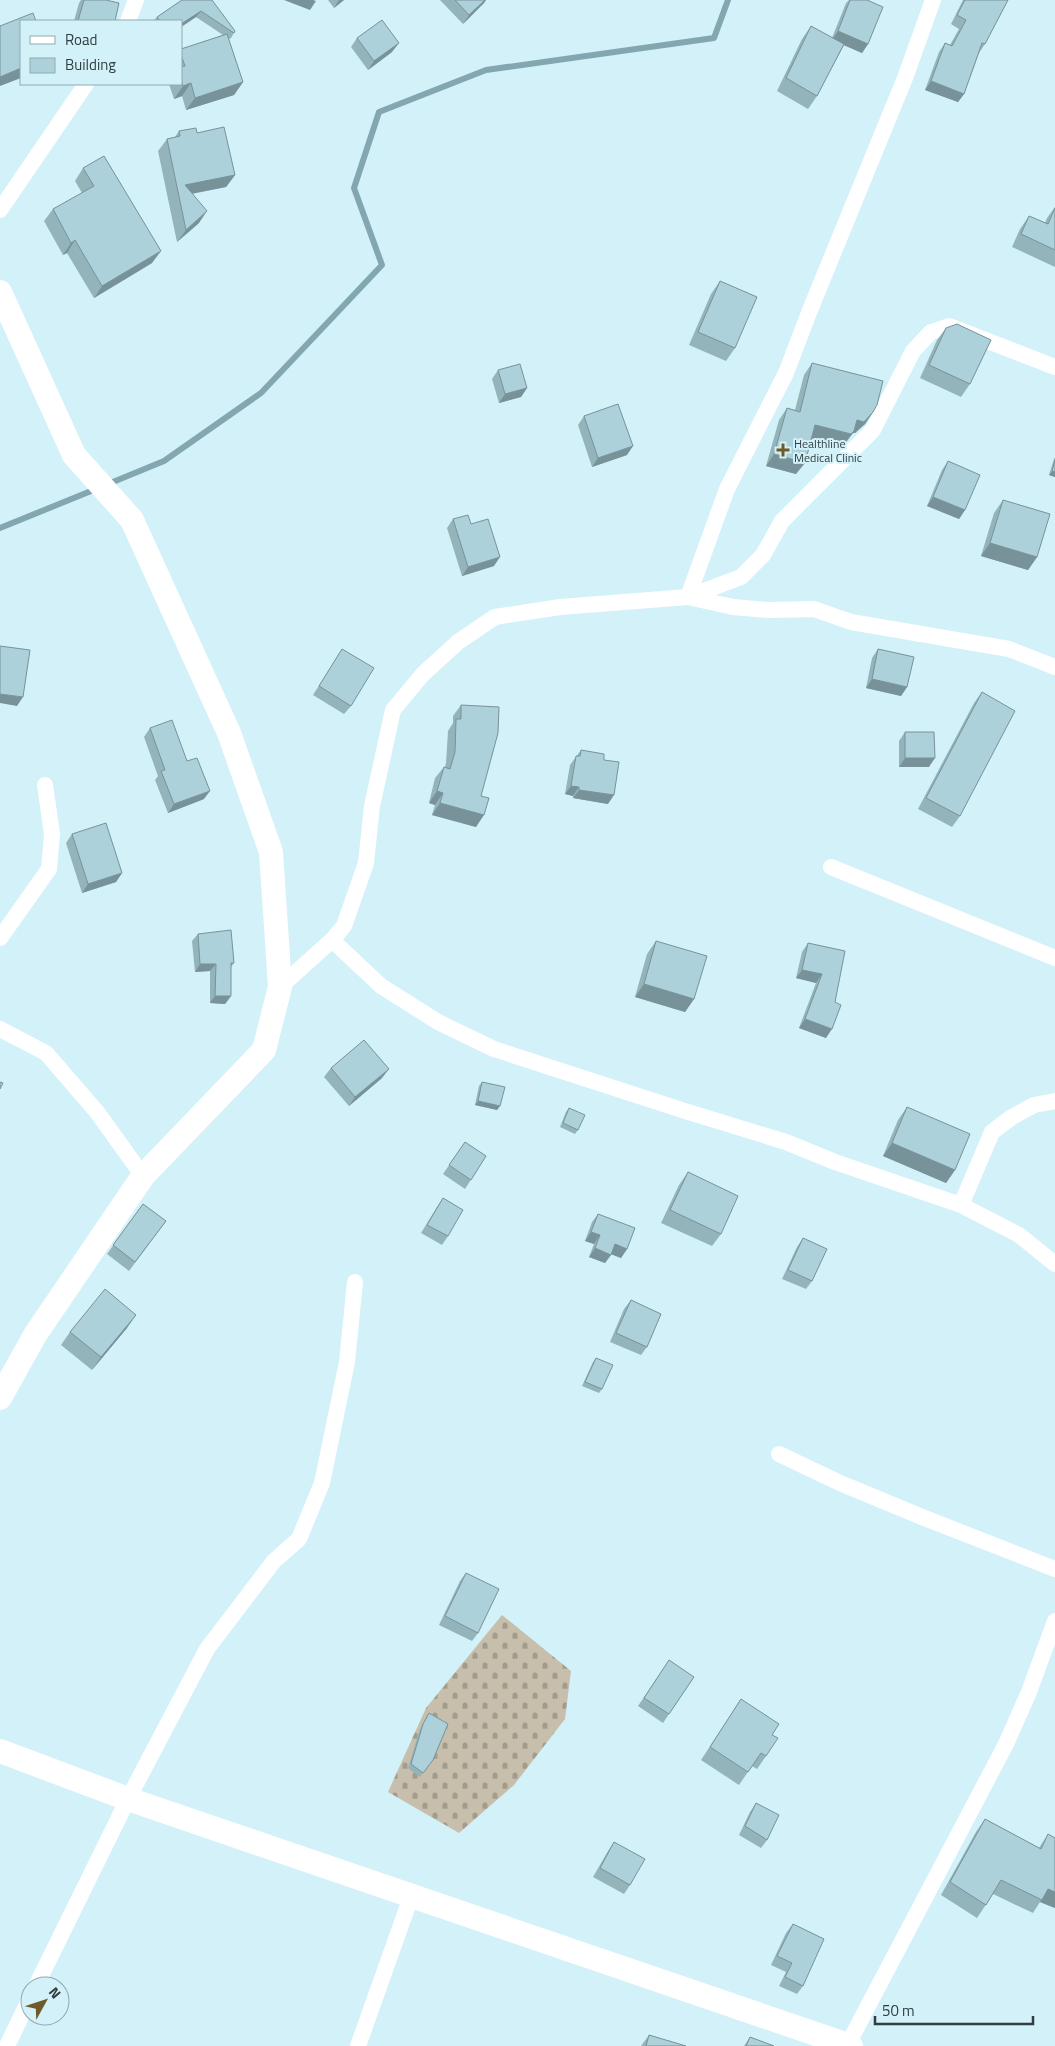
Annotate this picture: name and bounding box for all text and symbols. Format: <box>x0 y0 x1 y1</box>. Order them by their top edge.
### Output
legend <box>20 20 182 85</box>
text: Road <box>65 28 97 51</box>
text: Building <box>65 53 116 76</box>
place label: Healthline Medical Clinic <box>794 434 862 467</box>
marker: Healthline Medical Clinic <box>776 443 790 457</box>
north arrow <box>20 1976 70 2026</box>
text: N <box>44 1982 67 2003</box>
scale bar <box>875 1994 1032 2026</box>
text: 50 m <box>882 1999 915 2022</box>

